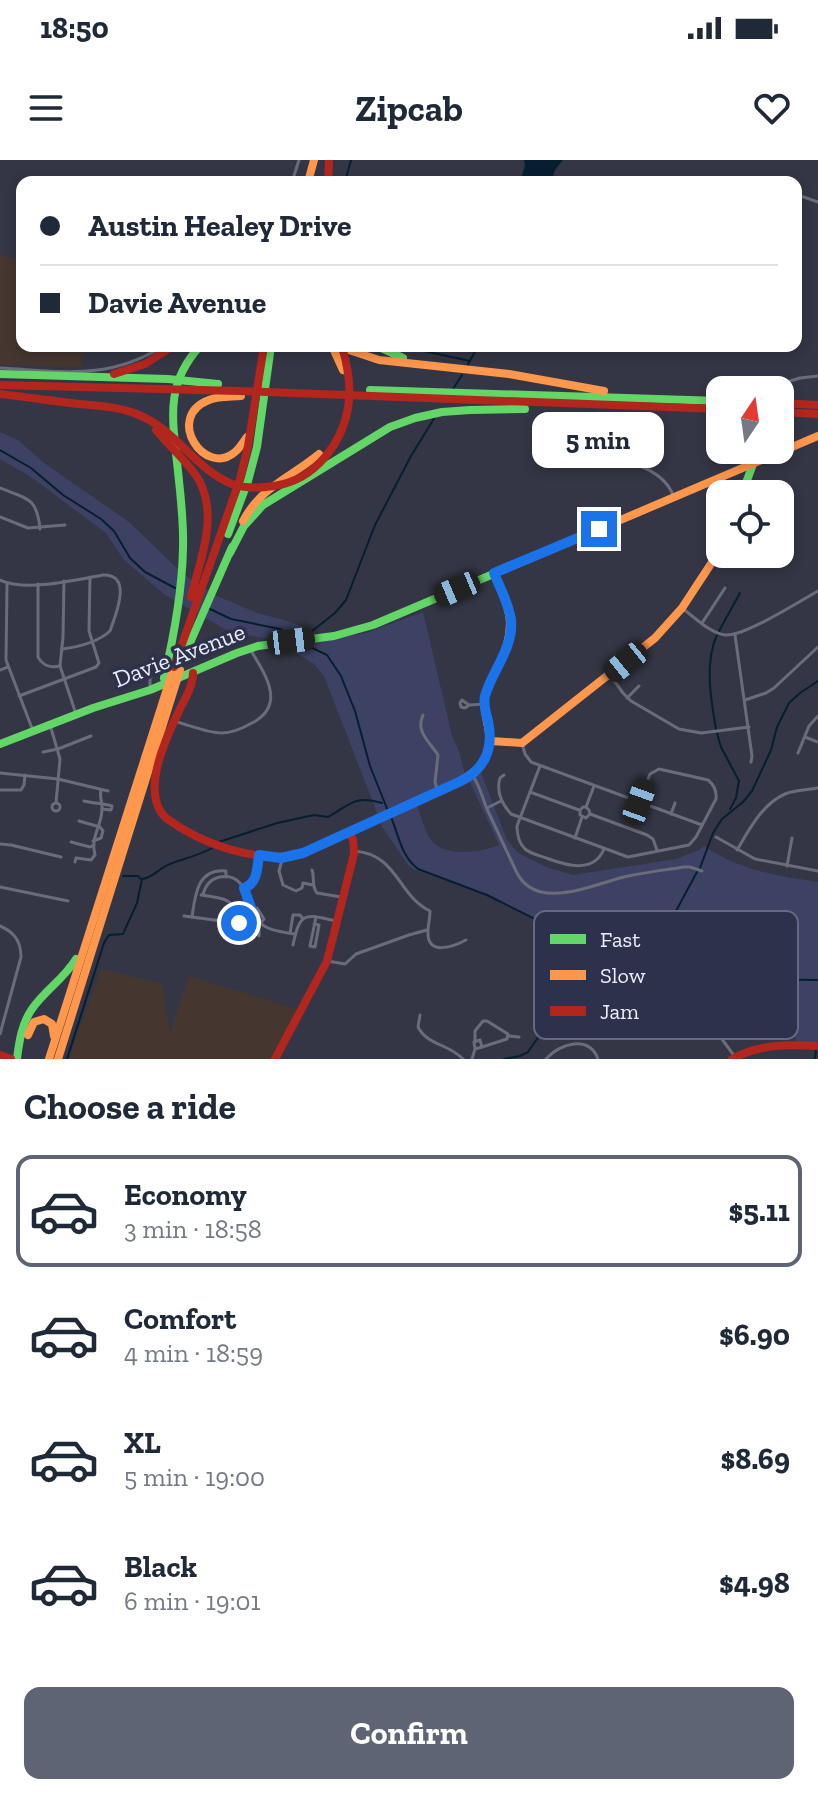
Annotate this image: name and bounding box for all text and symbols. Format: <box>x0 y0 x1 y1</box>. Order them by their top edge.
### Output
text: 18:50 <box>40 10 109 46</box>
icon: menu <box>24 86 68 130</box>
icon: heart <box>750 86 794 130</box>
text: Zipcab <box>355 87 463 130</box>
text: Austin Healey Drive <box>88 208 352 244</box>
text: Davie Avenue <box>88 285 266 321</box>
north arrow <box>706 376 794 464</box>
map controls <box>706 376 794 568</box>
callout: 5 min <box>533 413 665 469</box>
text: 5 min <box>566 424 630 456</box>
button: locate <box>706 480 794 568</box>
route end <box>581 511 617 547</box>
car <box>430 569 484 609</box>
street label: Davie Avenue <box>109 617 249 693</box>
car <box>266 626 316 656</box>
car <box>600 638 652 686</box>
car <box>620 775 658 829</box>
route start <box>221 905 257 941</box>
legend <box>534 911 798 1039</box>
text: Fast <box>600 926 641 953</box>
text: Slow <box>600 962 646 989</box>
text: Jam <box>600 998 639 1025</box>
text: Choose a ride <box>24 1085 236 1128</box>
icon: car <box>28 1175 100 1247</box>
text: Economy <box>124 1177 247 1213</box>
text: $5.11 <box>729 1193 790 1229</box>
text: 3 min · 18:58 <box>124 1213 262 1245</box>
icon: car <box>28 1299 100 1371</box>
text: Comfort <box>124 1301 236 1337</box>
text: $6.90 <box>719 1317 790 1353</box>
text: 4 min · 18:59 <box>124 1337 263 1369</box>
icon: car <box>28 1423 100 1495</box>
text: XL <box>124 1425 161 1461</box>
text: $8.69 <box>721 1441 790 1477</box>
text: 5 min · 19:00 <box>124 1461 265 1493</box>
icon: car <box>28 1547 100 1619</box>
text: Black <box>124 1549 197 1585</box>
text: $4.98 <box>719 1565 790 1601</box>
text: 6 min · 19:01 <box>124 1585 260 1617</box>
button: Confirm <box>24 1687 794 1779</box>

